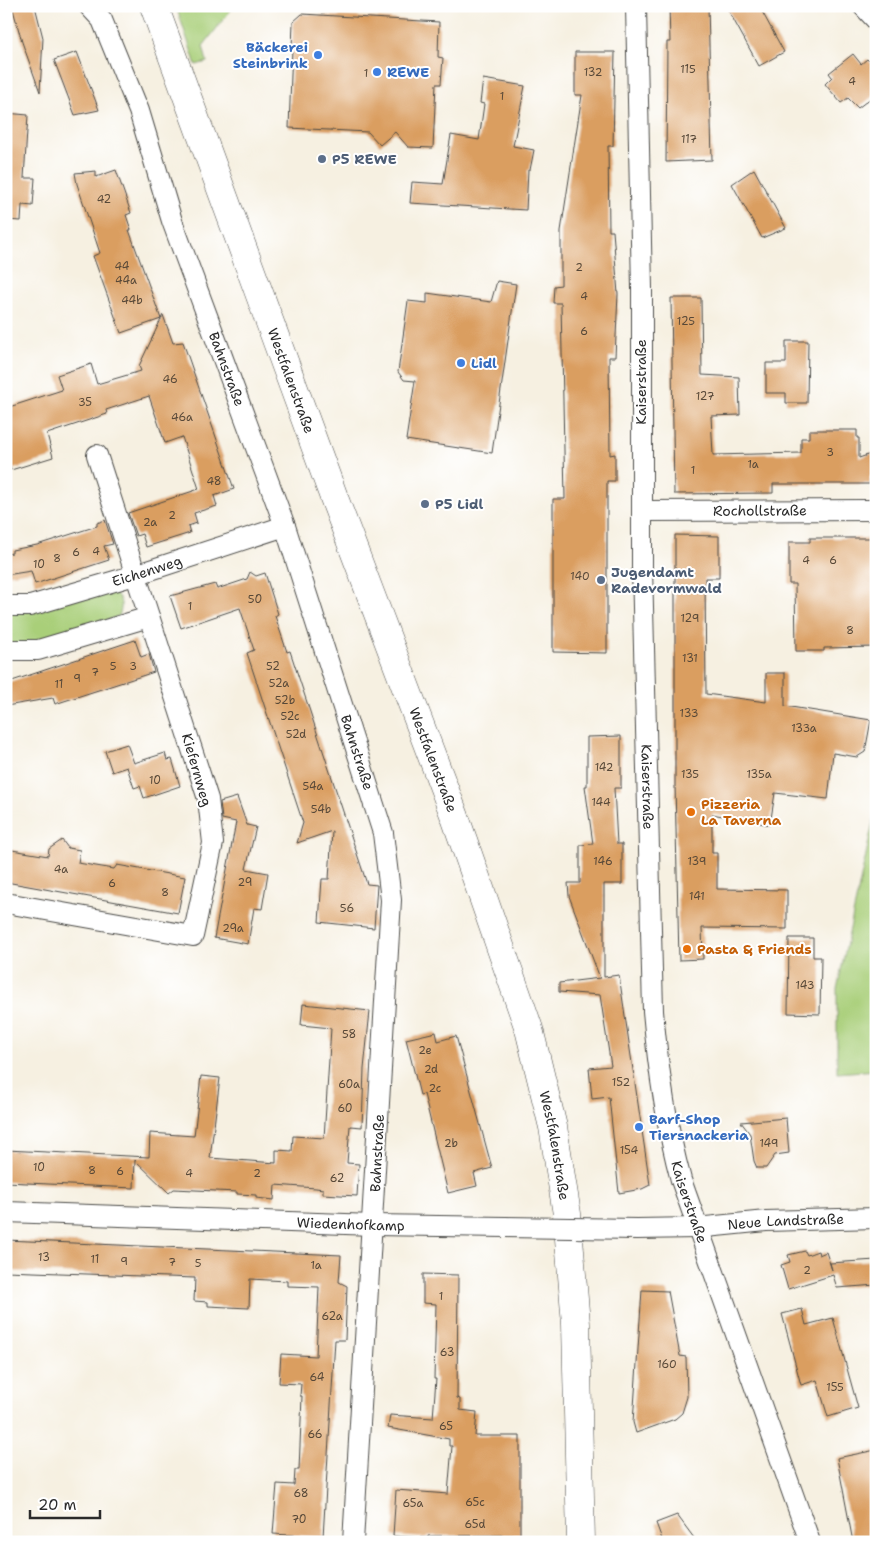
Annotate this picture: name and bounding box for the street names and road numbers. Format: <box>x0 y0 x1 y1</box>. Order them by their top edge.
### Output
street label: Westfalenstraße <box>264 326 319 436</box>
street label: Bahnstraße <box>205 329 249 409</box>
street label: Kaiserstraße <box>632 339 650 425</box>
street label: Rochollstraße <box>713 501 807 520</box>
street label: Eichenweg <box>110 551 184 590</box>
street label: Westfalenstraße <box>405 705 461 815</box>
street label: Bahnstraße <box>337 712 378 792</box>
street label: Kiefernweg <box>178 731 216 809</box>
street label: Kaiserstraße <box>637 744 658 830</box>
street label: Westfalenstraße <box>535 1089 574 1201</box>
street label: Bahnstraße <box>366 1114 388 1192</box>
street label: Kaiserstraße <box>667 1159 712 1245</box>
street label: Neue Landstraße <box>727 1210 844 1234</box>
street label: Wiedenhofkamp <box>296 1213 405 1234</box>

